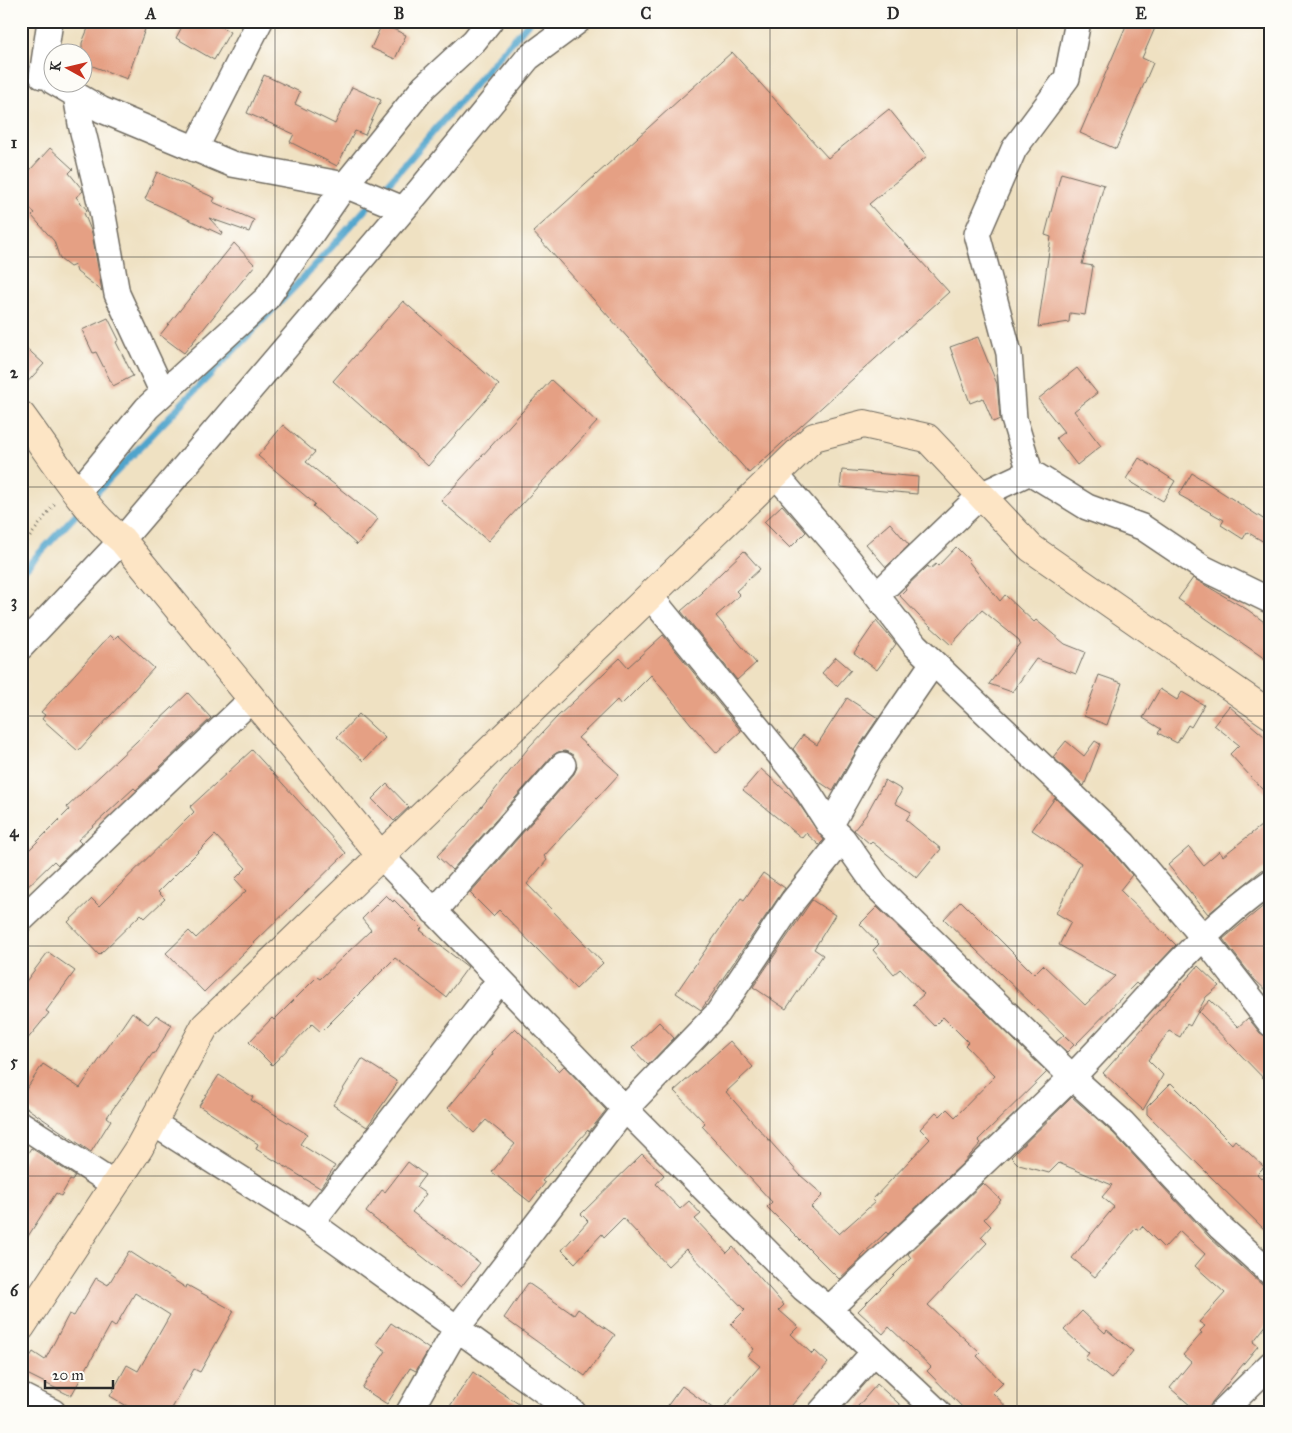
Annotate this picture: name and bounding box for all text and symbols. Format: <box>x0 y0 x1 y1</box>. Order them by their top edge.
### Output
text: A <box>145 4 157 23</box>
text: B <box>394 4 404 23</box>
text: C <box>641 4 652 23</box>
text: D <box>887 4 900 23</box>
text: E <box>1135 4 1147 23</box>
north arrow <box>42 42 92 92</box>
text: K <box>47 59 65 72</box>
text: 1 <box>11 133 18 152</box>
text: 2 <box>10 363 19 382</box>
text: 3 <box>11 592 17 612</box>
text: 4 <box>10 822 20 842</box>
text: 5 <box>10 1052 18 1071</box>
text: 6 <box>10 1281 19 1300</box>
scale bar <box>45 1358 112 1390</box>
text: 20 m <box>52 1366 84 1384</box>

